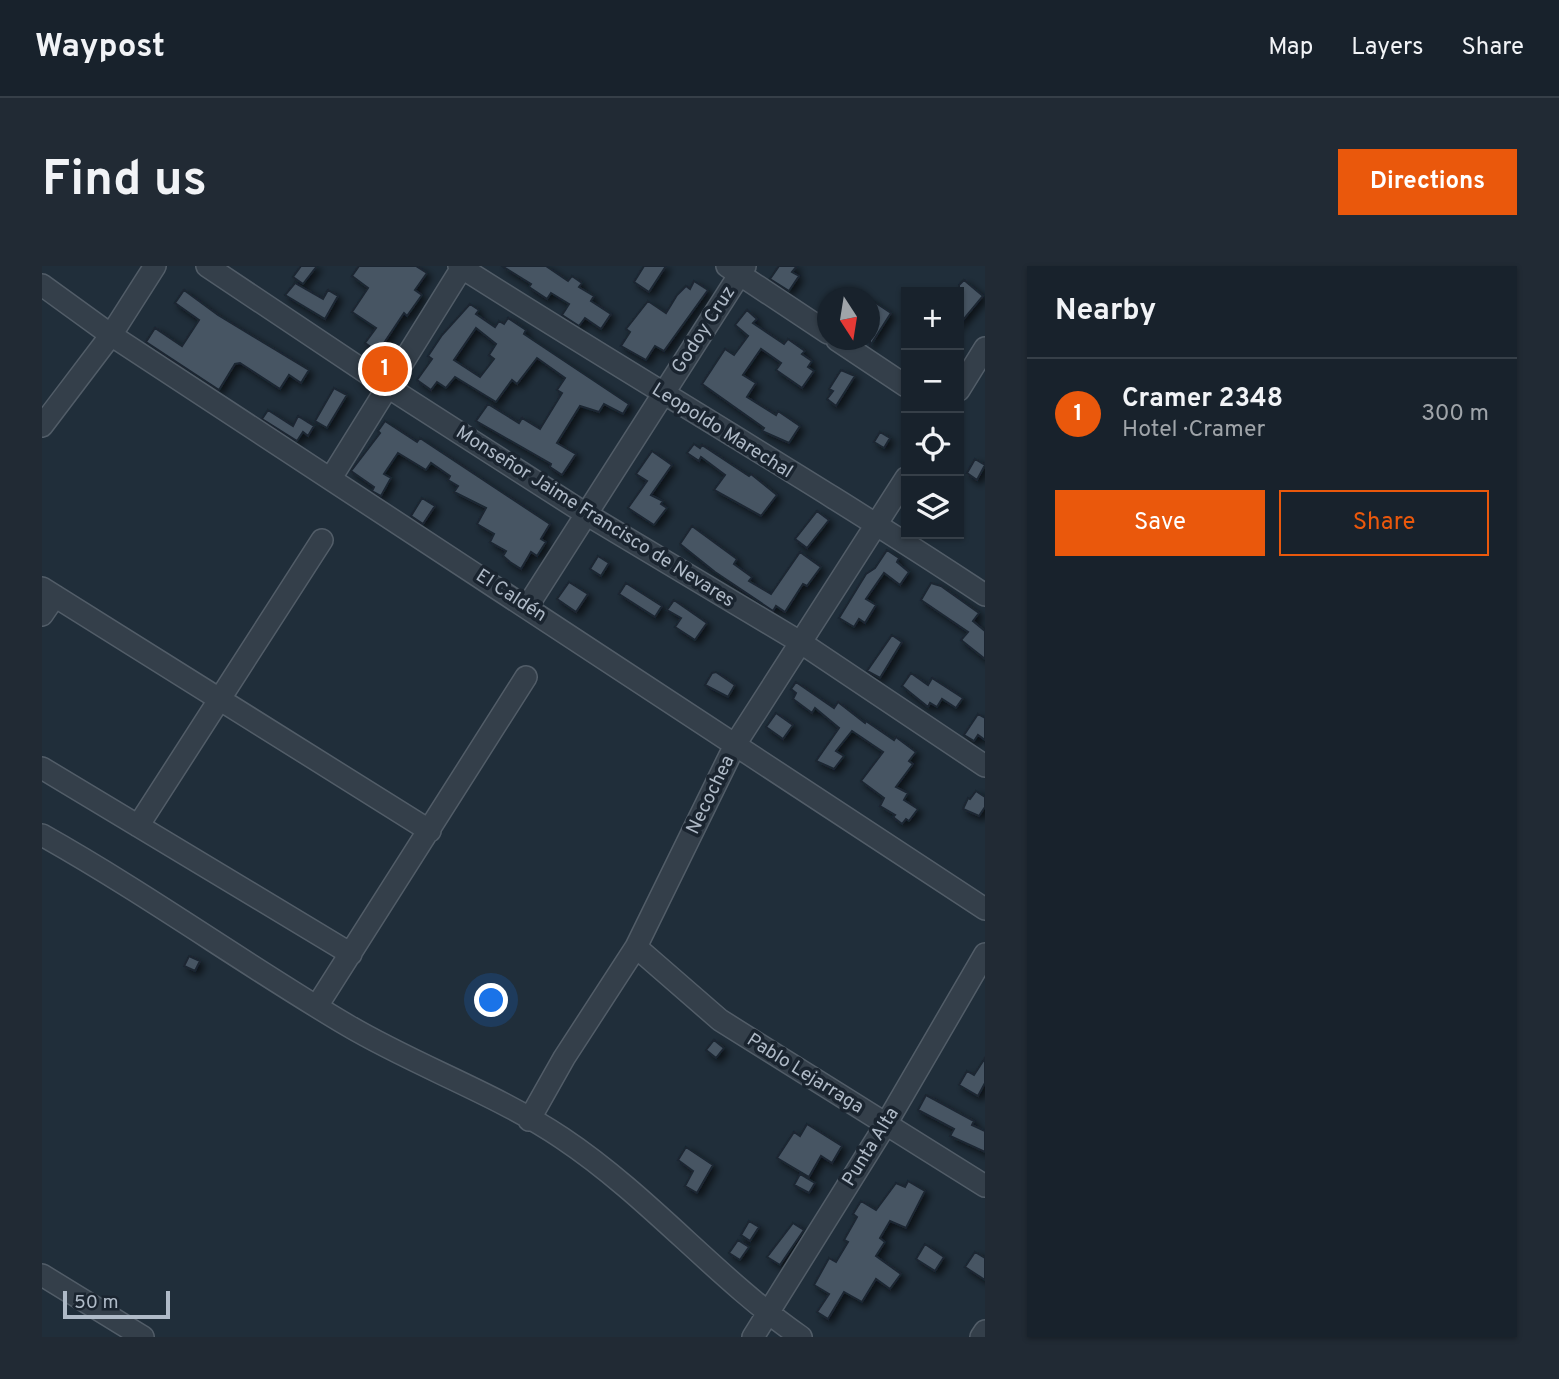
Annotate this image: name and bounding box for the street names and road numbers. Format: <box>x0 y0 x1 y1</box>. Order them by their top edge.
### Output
street label: Godoy Cruz <box>667 282 741 378</box>
street label: Leopoldo Marechal <box>647 378 797 484</box>
street label: Monseñor Jaime Francisco de Nevares <box>451 421 739 613</box>
street label: El Caldén <box>471 564 551 628</box>
street label: Necochea <box>682 751 740 839</box>
street label: Pablo Lejarraga <box>742 1028 868 1120</box>
street label: Punta Alta <box>837 1103 905 1191</box>

